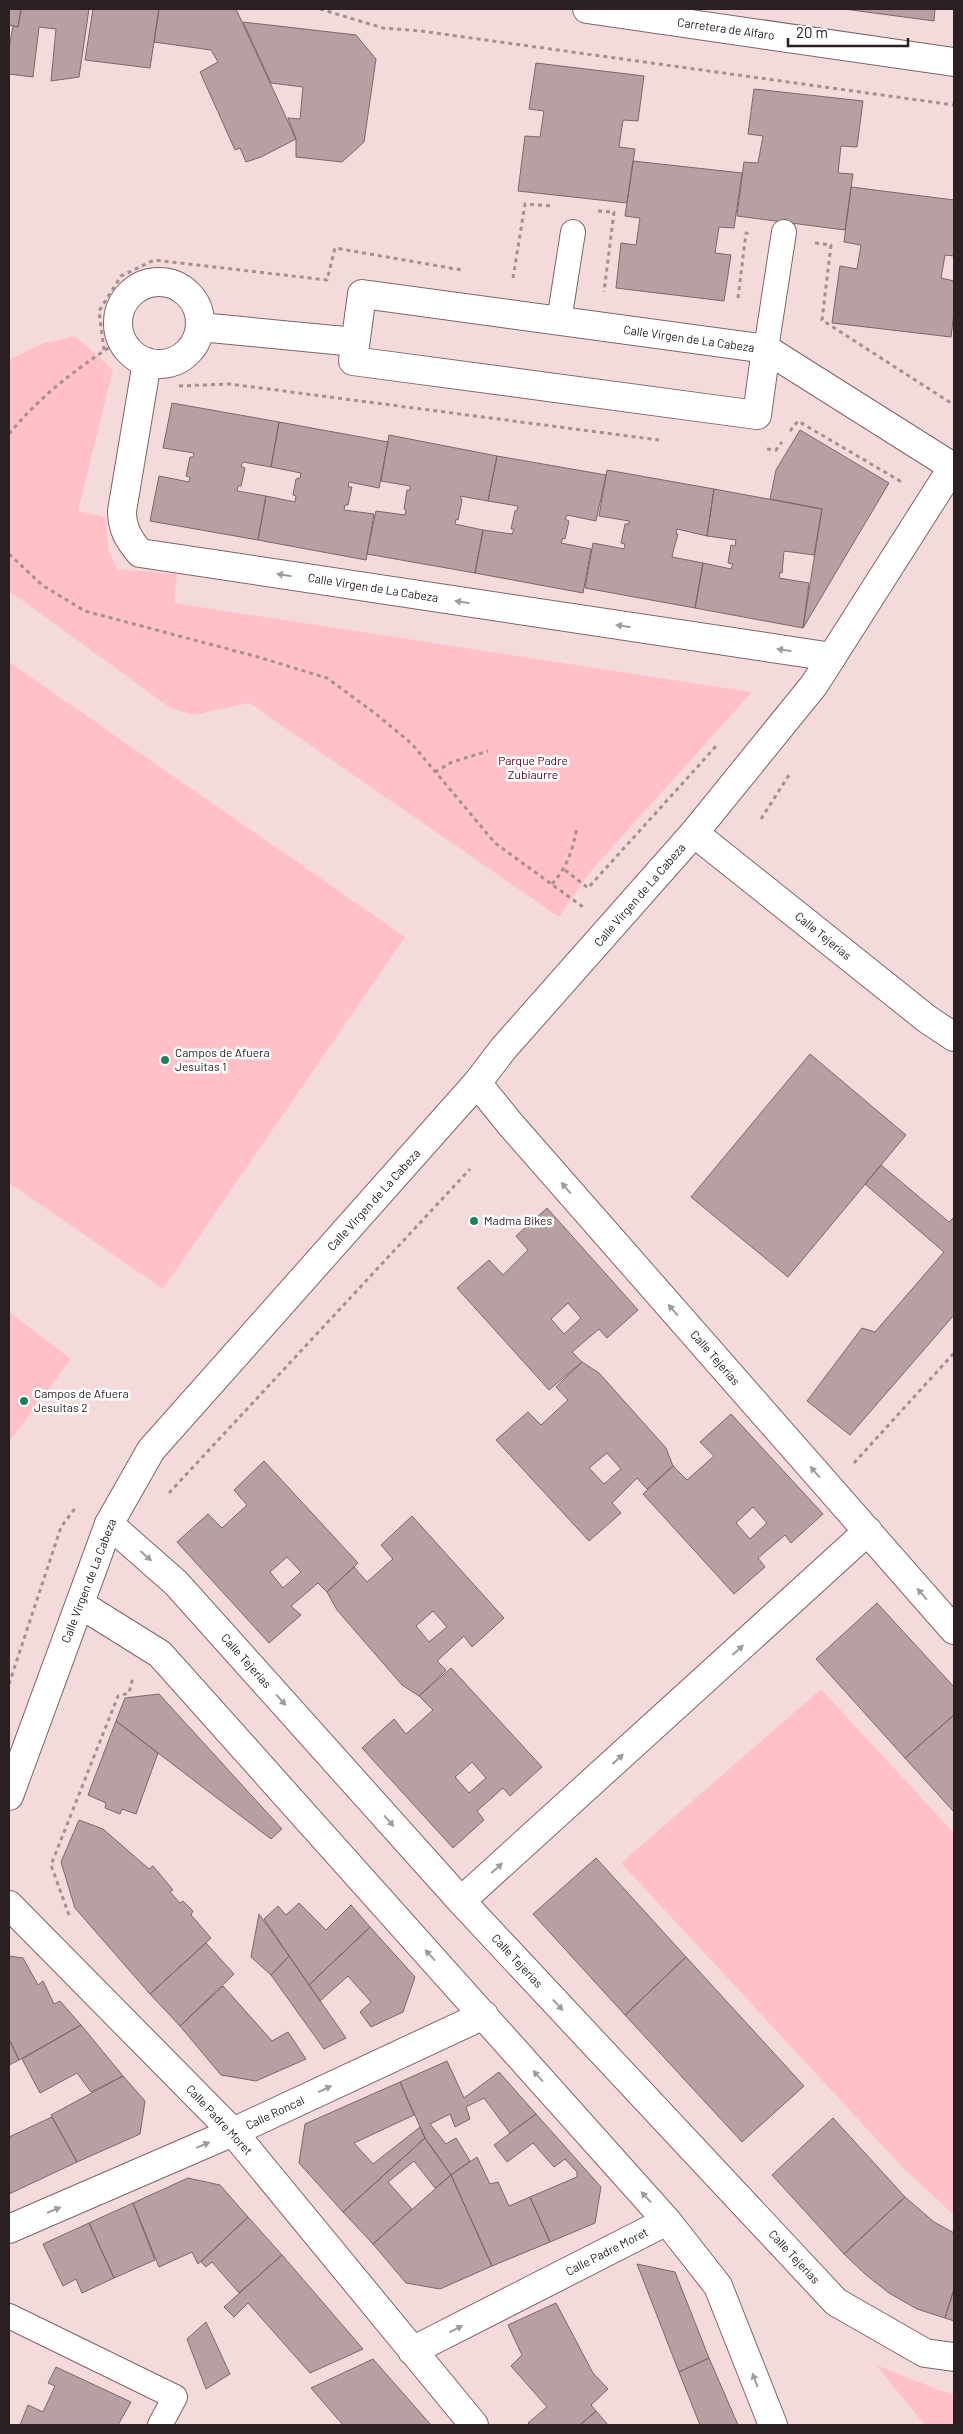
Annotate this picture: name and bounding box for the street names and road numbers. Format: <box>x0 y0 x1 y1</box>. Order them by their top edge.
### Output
street label: Carretera de Alfaro <box>677 14 776 42</box>
street label: Calle Virgen de La Cabeza <box>623 322 756 354</box>
street label: Calle Virgen de La Cabeza <box>307 570 439 604</box>
street label: Calle Virgen de La Cabeza <box>591 840 688 949</box>
street label: Calle Tejerías <box>793 908 855 962</box>
street label: Calle Virgen de La Cabeza <box>324 1146 423 1253</box>
street label: Calle Tejerías <box>688 1327 744 1388</box>
street label: Calle Virgen de La Cabeza <box>58 1516 118 1645</box>
street label: Calle Tejerías <box>219 1630 275 1691</box>
street label: Calle Tejerías <box>489 1931 546 1990</box>
street label: Calle Padre Moret <box>184 2081 256 2157</box>
street label: Calle Roncal <box>243 2092 306 2132</box>
street label: Calle Padre Moret <box>563 2224 650 2278</box>
street label: Calle Tejerías <box>766 2227 823 2286</box>

